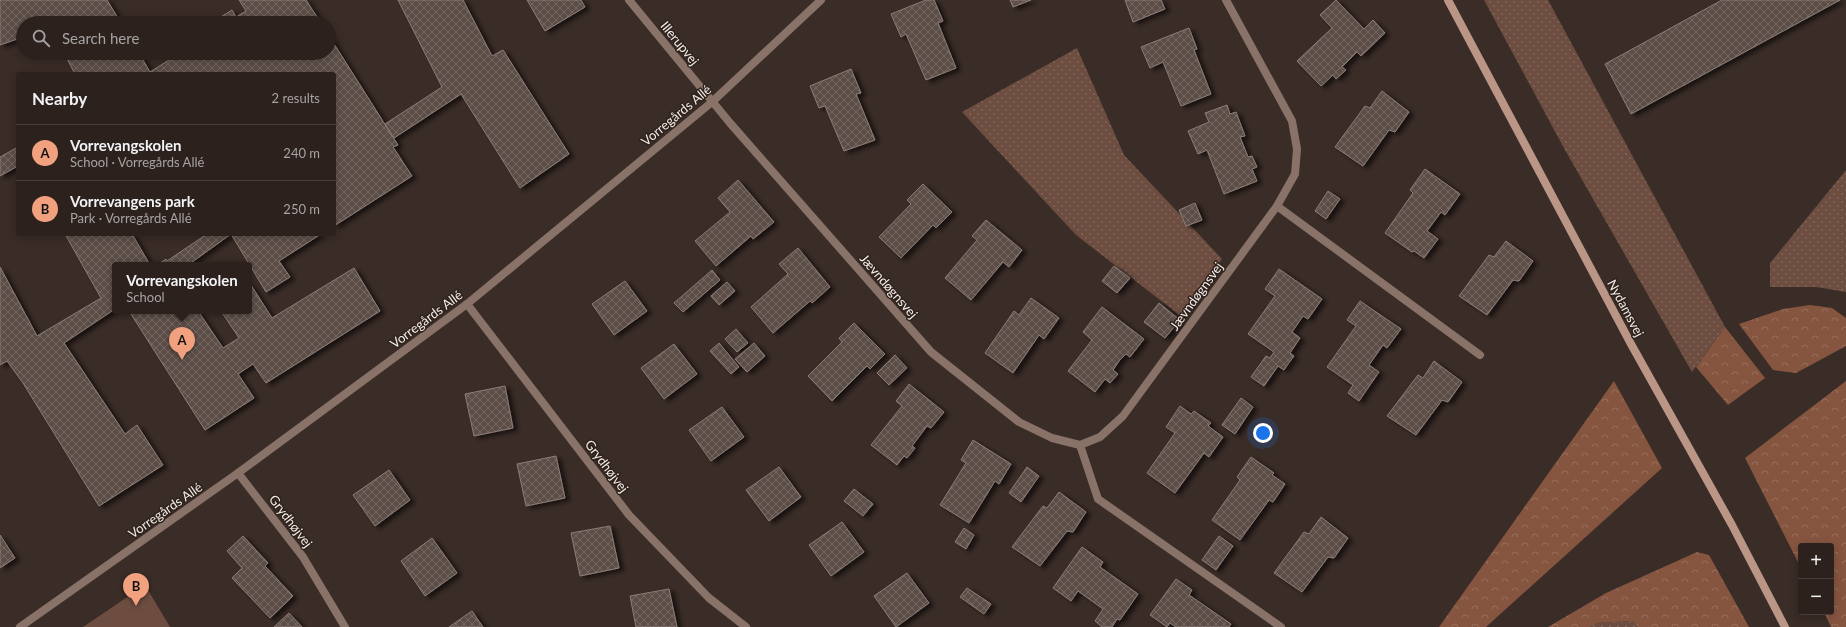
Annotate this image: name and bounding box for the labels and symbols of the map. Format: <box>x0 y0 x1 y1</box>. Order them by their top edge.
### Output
street label: Illerupvej <box>657 18 703 68</box>
street label: Vorregårds Allé <box>638 81 714 149</box>
street label: Jævndøgnsvej <box>857 250 921 322</box>
street label: Jævndøgnsvej <box>1166 259 1226 333</box>
street label: Nydamsvej <box>1604 277 1648 339</box>
street label: Vorregårds Allé <box>387 286 465 351</box>
pin: A <box>169 327 195 360</box>
your location <box>1253 423 1273 443</box>
street label: Grydhøjvej <box>582 436 632 496</box>
street label: Vorregårds Allé <box>125 479 205 541</box>
street label: Grydhøjvej <box>266 491 316 551</box>
pin: B <box>123 573 149 606</box>

